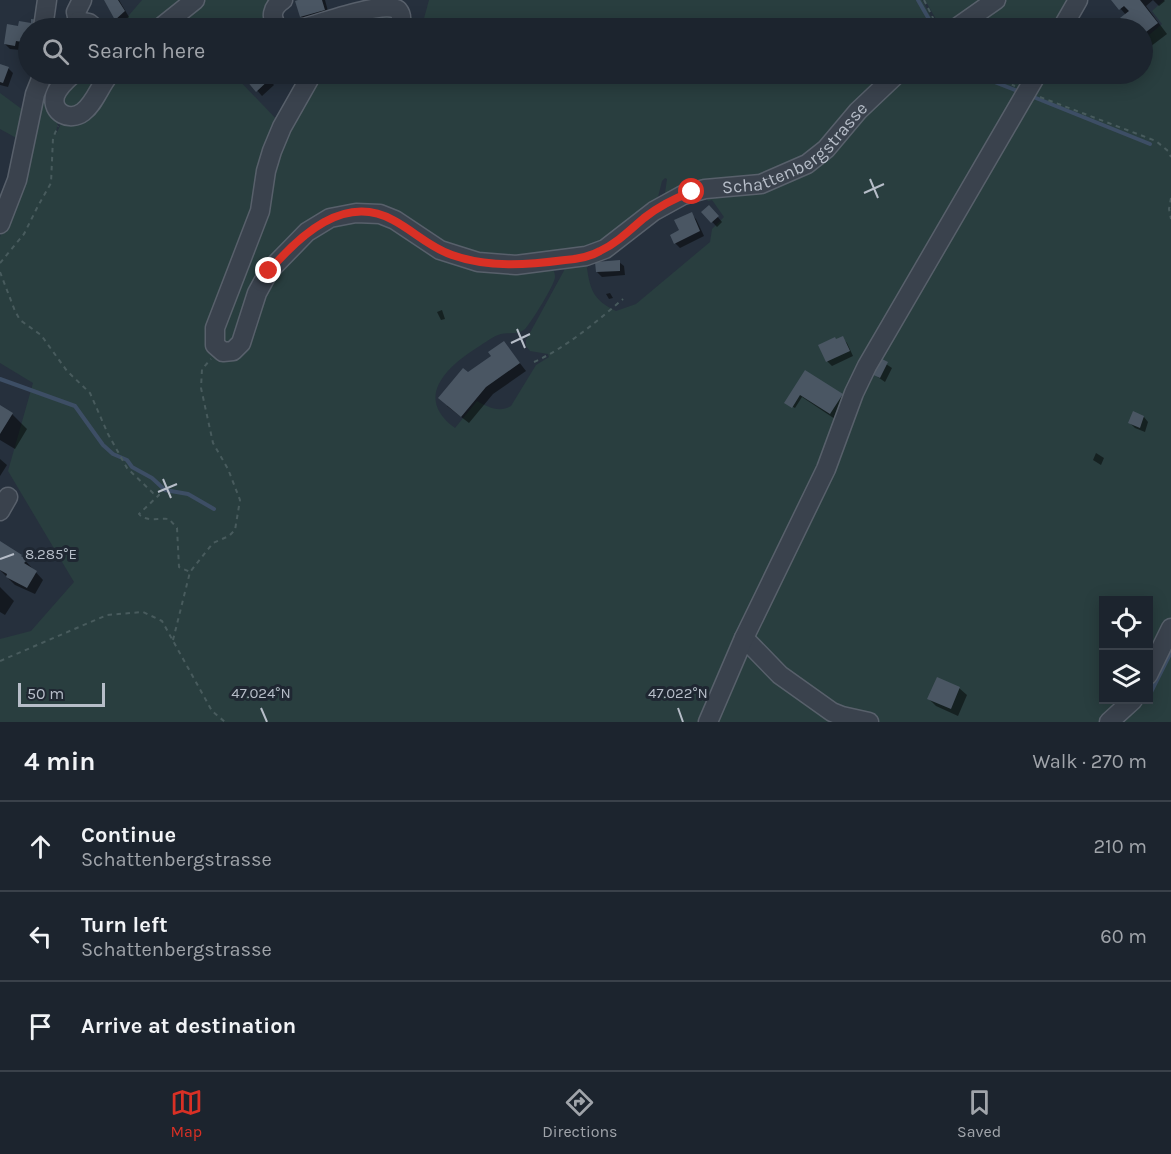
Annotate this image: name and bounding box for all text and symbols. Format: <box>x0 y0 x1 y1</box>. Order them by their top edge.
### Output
search box <box>18 18 1153 84</box>
icon: search <box>39 35 72 68</box>
text: Search here <box>87 38 205 64</box>
street label: Schattenbergstrasse <box>721 97 872 198</box>
route start <box>678 178 704 204</box>
route end <box>255 257 281 283</box>
text: 8.285°E <box>25 545 77 563</box>
map controls <box>1099 596 1153 704</box>
button: locate <box>1099 596 1153 650</box>
button: layers <box>1099 650 1153 704</box>
scale bar <box>18 680 105 708</box>
text: 50 m <box>27 684 64 703</box>
text: 47.024°N <box>231 684 291 702</box>
text: 47.022°N <box>648 684 708 702</box>
text: 4 min <box>24 746 95 777</box>
text: Walk · 270 m <box>1033 750 1147 773</box>
text: Continue <box>81 822 176 848</box>
icon: ahead <box>24 830 57 863</box>
text: 210 m <box>1093 835 1147 858</box>
text: Schattenbergstrasse <box>81 848 272 871</box>
text: Turn left <box>81 912 168 938</box>
icon: left <box>24 920 57 953</box>
text: 60 m <box>1100 925 1147 948</box>
text: Schattenbergstrasse <box>81 938 272 961</box>
icon: arrive <box>24 1010 57 1043</box>
text: Arrive at destination <box>81 1013 296 1039</box>
tab: Map <box>170 1086 203 1141</box>
tab: Directions <box>542 1086 617 1141</box>
tab: Saved <box>957 1086 1001 1141</box>

